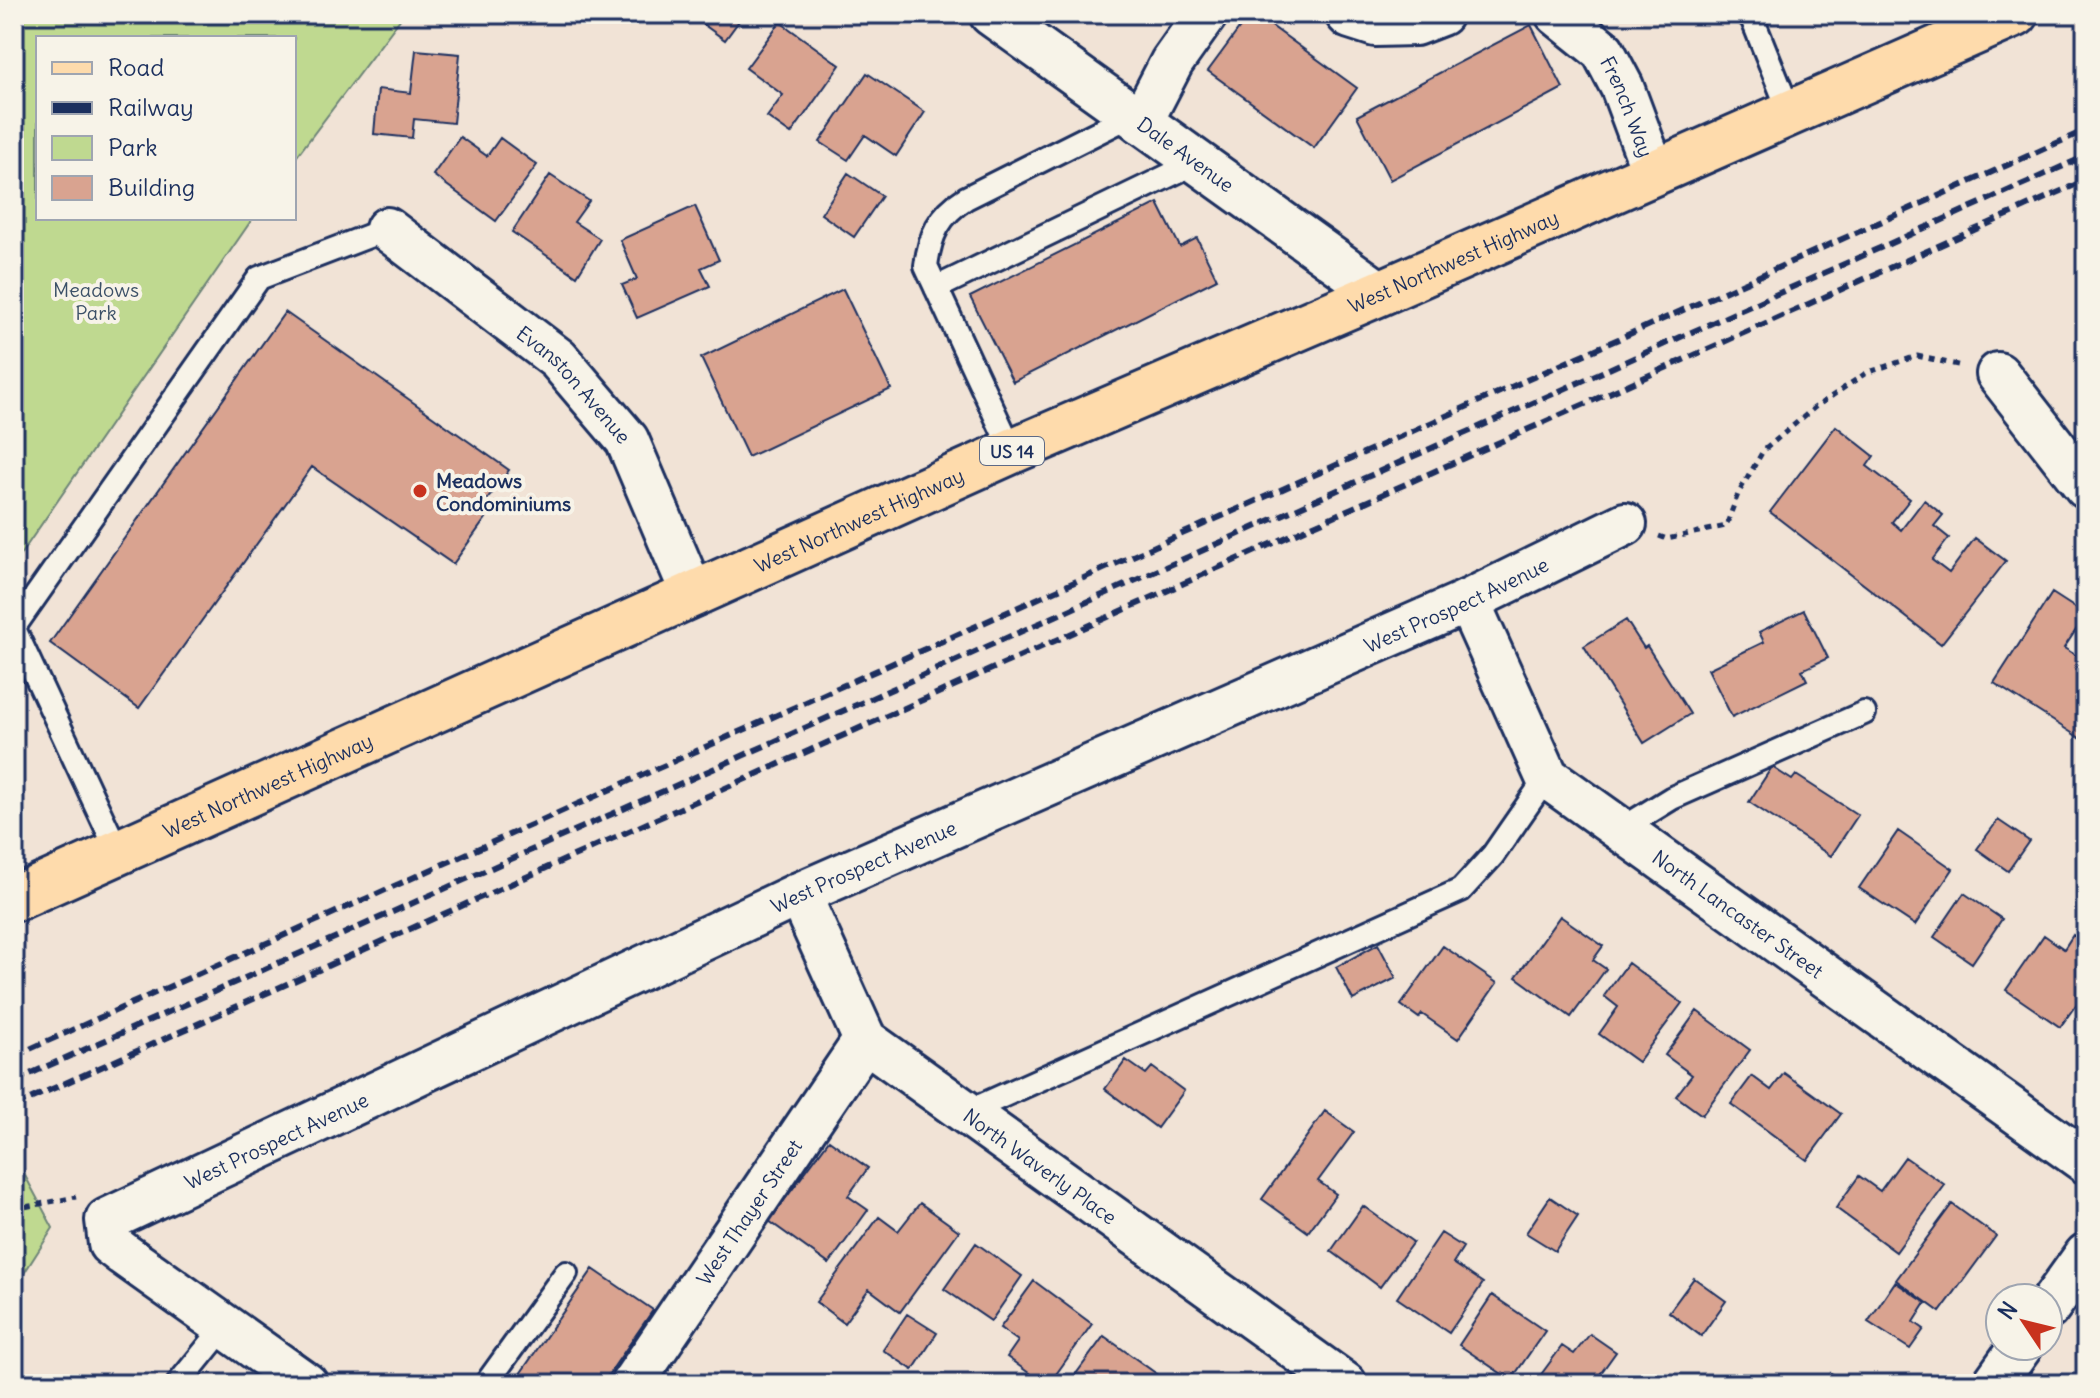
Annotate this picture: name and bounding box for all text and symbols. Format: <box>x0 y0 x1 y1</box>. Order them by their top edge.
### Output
legend <box>36 36 296 220</box>
text: Road <box>108 52 164 82</box>
street label: French Way <box>1595 52 1659 161</box>
text: Railway <box>108 92 194 122</box>
street label: Dale Avenue <box>1133 111 1239 197</box>
text: Park <box>108 132 158 162</box>
text: Building <box>108 172 195 202</box>
street label: West Northwest Highway <box>1344 204 1562 318</box>
park label: Meadows Park <box>53 277 139 325</box>
street label: Evanston Avenue <box>512 320 637 448</box>
road number: US 14 <box>980 437 1044 465</box>
street label: West Northwest Highway <box>750 462 967 578</box>
place label: Meadows Condominiums <box>436 468 571 516</box>
marker: Meadows Condominiums <box>411 482 429 500</box>
street label: West Prospect Avenue <box>1360 551 1552 658</box>
street label: West Northwest Highway <box>159 727 376 843</box>
street label: West Prospect Avenue <box>766 814 960 918</box>
street label: North Lancaster Street <box>1648 844 1829 983</box>
street label: West Prospect Avenue <box>180 1086 372 1194</box>
street label: North Waverly Place <box>959 1102 1122 1229</box>
street label: West Thayer Street <box>690 1134 807 1289</box>
north arrow <box>1984 1282 2064 1362</box>
text: N <box>1992 1296 2023 1325</box>

